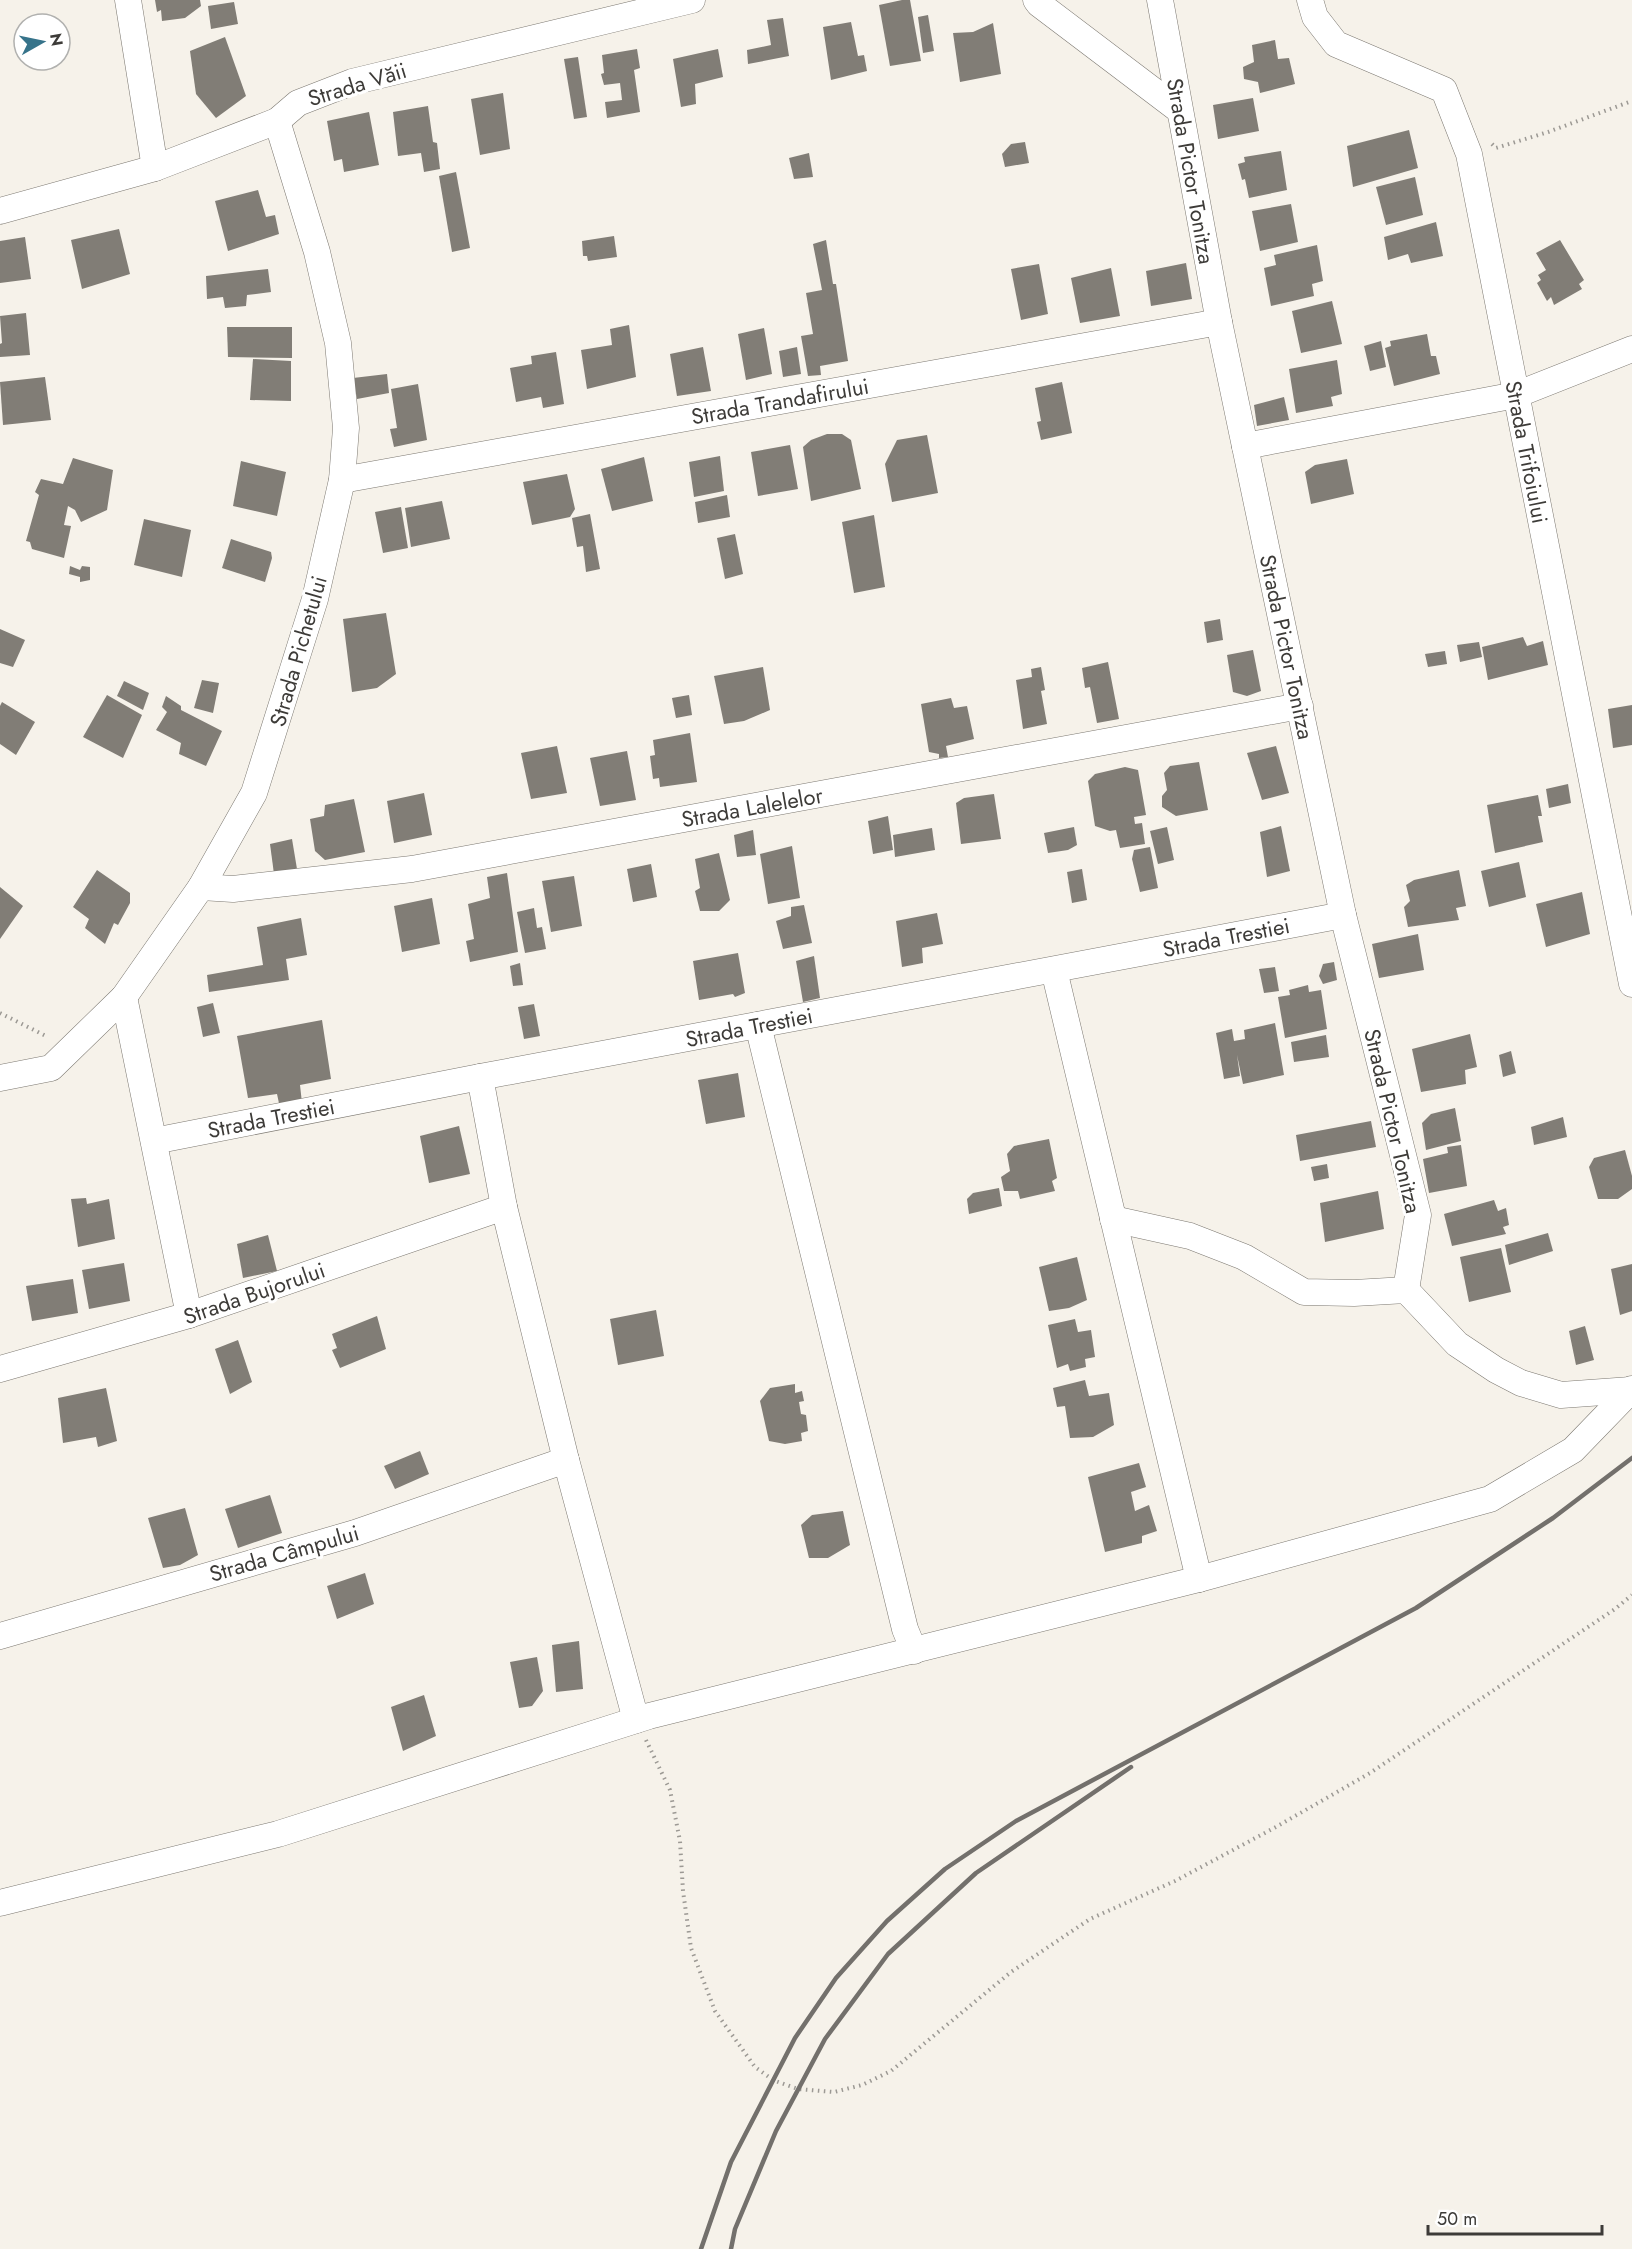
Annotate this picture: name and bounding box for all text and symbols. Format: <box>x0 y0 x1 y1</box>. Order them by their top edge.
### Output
north arrow <box>12 12 72 72</box>
text: N <box>44 32 69 48</box>
street label: Strada Văii <box>304 54 410 114</box>
street label: Strada Pictor Tonitza <box>1159 76 1223 266</box>
street label: Strada Trandafirului <box>689 370 871 432</box>
street label: Strada Trifoiului <box>1497 378 1557 526</box>
street label: Strada Pictor Tonitza <box>1252 552 1322 742</box>
street label: Strada Pichetului <box>261 572 335 730</box>
street label: Strada Lalelelor <box>679 779 826 835</box>
street label: Strada Trestiei <box>1160 909 1292 965</box>
street label: Strada Trestiei <box>683 999 815 1055</box>
street label: Strada Pictor Tonitza <box>1356 1026 1430 1216</box>
street label: Strada Trestiei <box>205 1090 337 1146</box>
street label: Strada Bujorului <box>179 1254 329 1332</box>
street label: Strada Câmpului <box>205 1516 363 1590</box>
scale bar <box>1428 2198 1602 2236</box>
text: 50 m <box>1437 2206 1477 2232</box>

